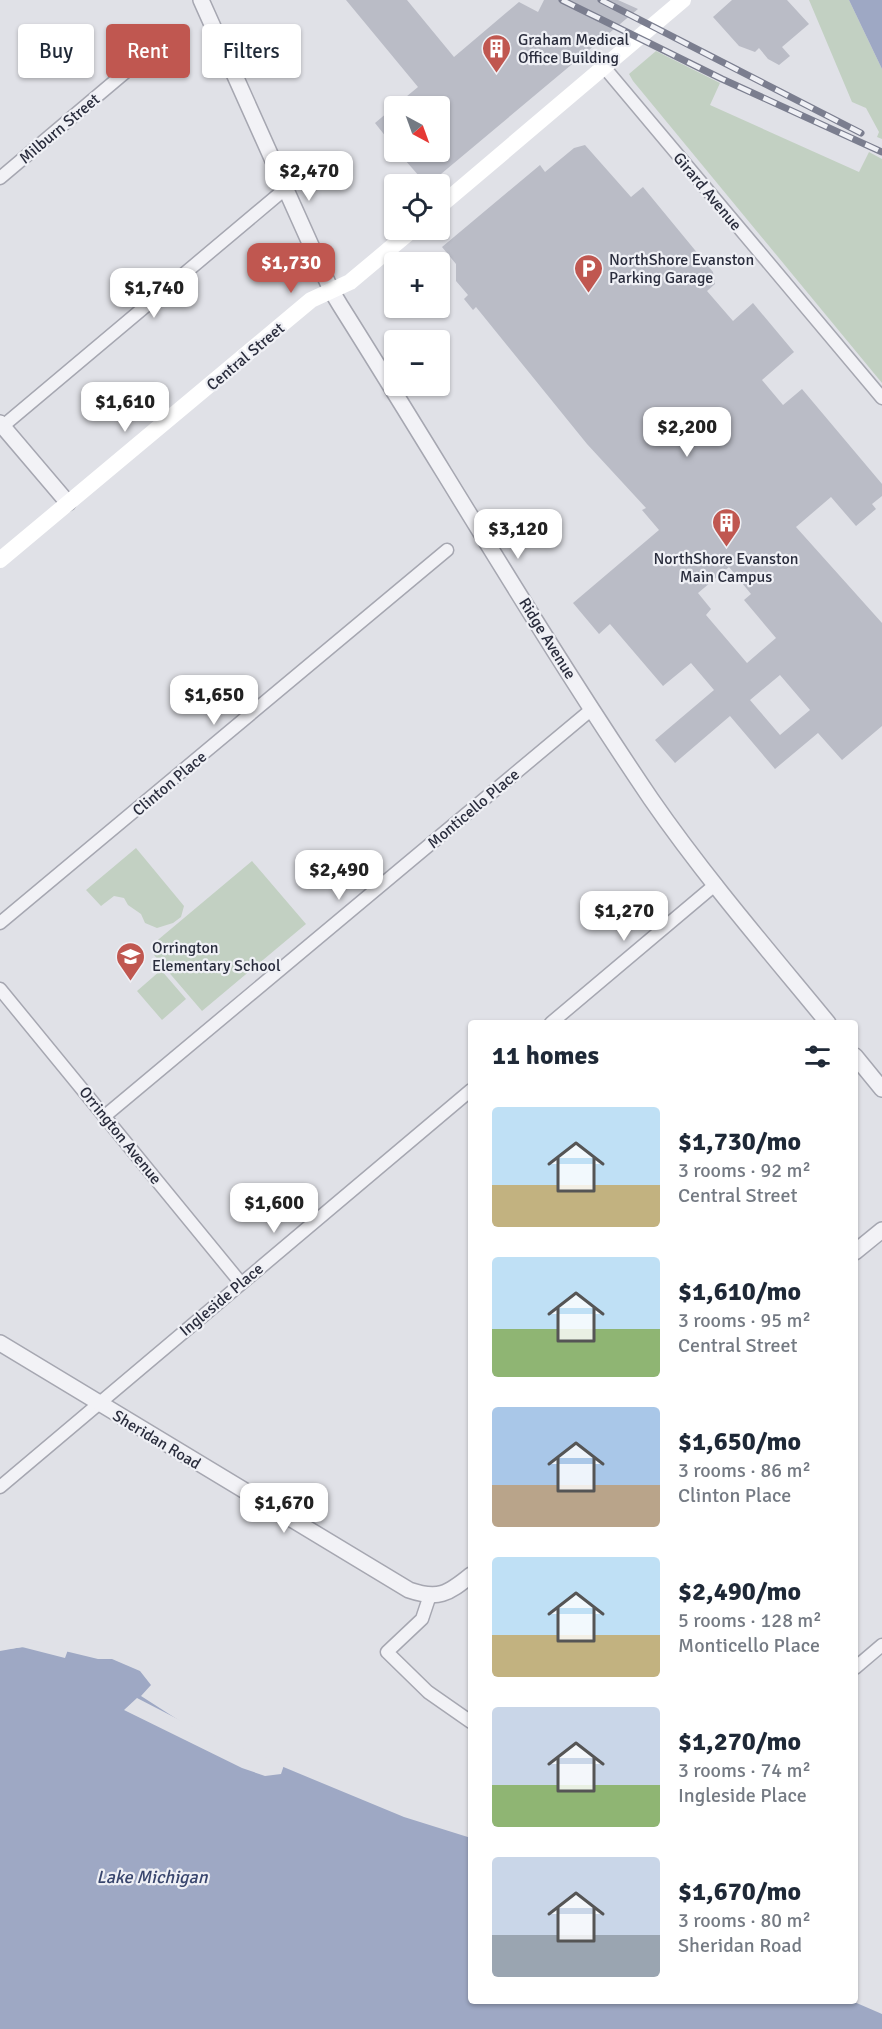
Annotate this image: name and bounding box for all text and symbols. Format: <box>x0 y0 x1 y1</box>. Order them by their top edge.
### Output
chip: Buy <box>18 24 94 78</box>
chip: Rent <box>106 24 190 78</box>
chip: Filters <box>202 24 301 78</box>
place label: Graham Medical Office Building <box>518 30 630 68</box>
building icon: Graham Medical Office Building <box>481 32 513 74</box>
street label: Milburn Street <box>15 89 104 168</box>
north arrow <box>384 96 450 162</box>
map controls <box>384 96 450 396</box>
street label: Girard Avenue <box>669 148 746 235</box>
pin: $2,470 <box>260 151 358 202</box>
text: $2,470 <box>279 158 339 183</box>
button: locate <box>384 174 450 240</box>
pin: $1,730 <box>242 243 340 294</box>
text: $1,730 <box>261 250 321 275</box>
place label: NorthShore Evanston Parking Garage <box>609 250 754 288</box>
button: + <box>384 252 450 318</box>
parking icon: NorthShore Evanston Parking Garage <box>572 252 604 294</box>
pin: $1,740 <box>105 268 203 319</box>
text: $1,740 <box>124 275 184 300</box>
street label: Central Street <box>203 318 289 395</box>
button: − <box>384 330 450 396</box>
pin: $1,610 <box>76 382 174 433</box>
text: $1,610 <box>95 389 155 414</box>
pin: $2,200 <box>638 407 736 458</box>
text: $2,200 <box>657 414 717 439</box>
building icon: NorthShore Evanston Main Campus <box>710 506 742 548</box>
pin: $3,120 <box>469 509 567 560</box>
text: $3,120 <box>488 516 548 541</box>
place label: NorthShore Evanston Main Campus <box>653 549 799 587</box>
street label: Ridge Avenue <box>514 594 580 683</box>
pin: $1,650 <box>165 675 263 726</box>
text: $1,650 <box>184 682 244 707</box>
street label: Clinton Place <box>128 747 211 821</box>
street label: Monticello Place <box>424 765 524 853</box>
pin: $2,490 <box>290 850 388 901</box>
text: $2,490 <box>309 857 369 882</box>
pin: $1,270 <box>575 891 673 942</box>
text: $1,270 <box>594 898 654 923</box>
place label: Orrington Elementary School <box>152 938 281 976</box>
school or university icon: Orrington Elementary School <box>115 940 147 982</box>
text: 11 homes <box>492 1040 599 1072</box>
icon: filters <box>801 1040 834 1073</box>
street label: Orrington Avenue <box>75 1083 166 1189</box>
text: $1,730/mo <box>678 1126 801 1158</box>
icon: home <box>540 1131 612 1203</box>
text: 3 rooms · 92 m² <box>678 1158 811 1183</box>
pin: $1,600 <box>225 1183 323 1234</box>
text: Central Street <box>678 1183 798 1208</box>
text: $1,600 <box>244 1190 304 1215</box>
street label: Ingleside Place <box>176 1259 268 1341</box>
text: $1,610/mo <box>678 1276 801 1308</box>
icon: home <box>540 1281 612 1353</box>
text: 3 rooms · 95 m² <box>678 1308 811 1333</box>
text: Central Street <box>678 1333 798 1358</box>
street label: Sheridan Road <box>109 1406 204 1474</box>
text: $1,650/mo <box>678 1426 801 1458</box>
icon: home <box>540 1431 612 1503</box>
text: 3 rooms · 86 m² <box>678 1458 811 1483</box>
pin: $1,670 <box>235 1483 333 1534</box>
text: Clinton Place <box>678 1483 791 1508</box>
text: $1,670 <box>254 1490 314 1515</box>
text: $2,490/mo <box>678 1576 801 1608</box>
icon: home <box>540 1581 612 1653</box>
text: 5 rooms · 128 m² <box>678 1608 822 1633</box>
text: Monticello Place <box>678 1633 820 1658</box>
text: $1,270/mo <box>678 1726 801 1758</box>
icon: home <box>540 1731 612 1803</box>
text: 3 rooms · 74 m² <box>678 1758 811 1783</box>
text: Ingleside Place <box>678 1783 807 1808</box>
water label: Lake Michigan <box>96 1866 209 1888</box>
text: $1,670/mo <box>678 1876 801 1908</box>
icon: home <box>540 1881 612 1953</box>
text: 3 rooms · 80 m² <box>678 1908 811 1933</box>
text: Sheridan Road <box>678 1933 802 1958</box>

